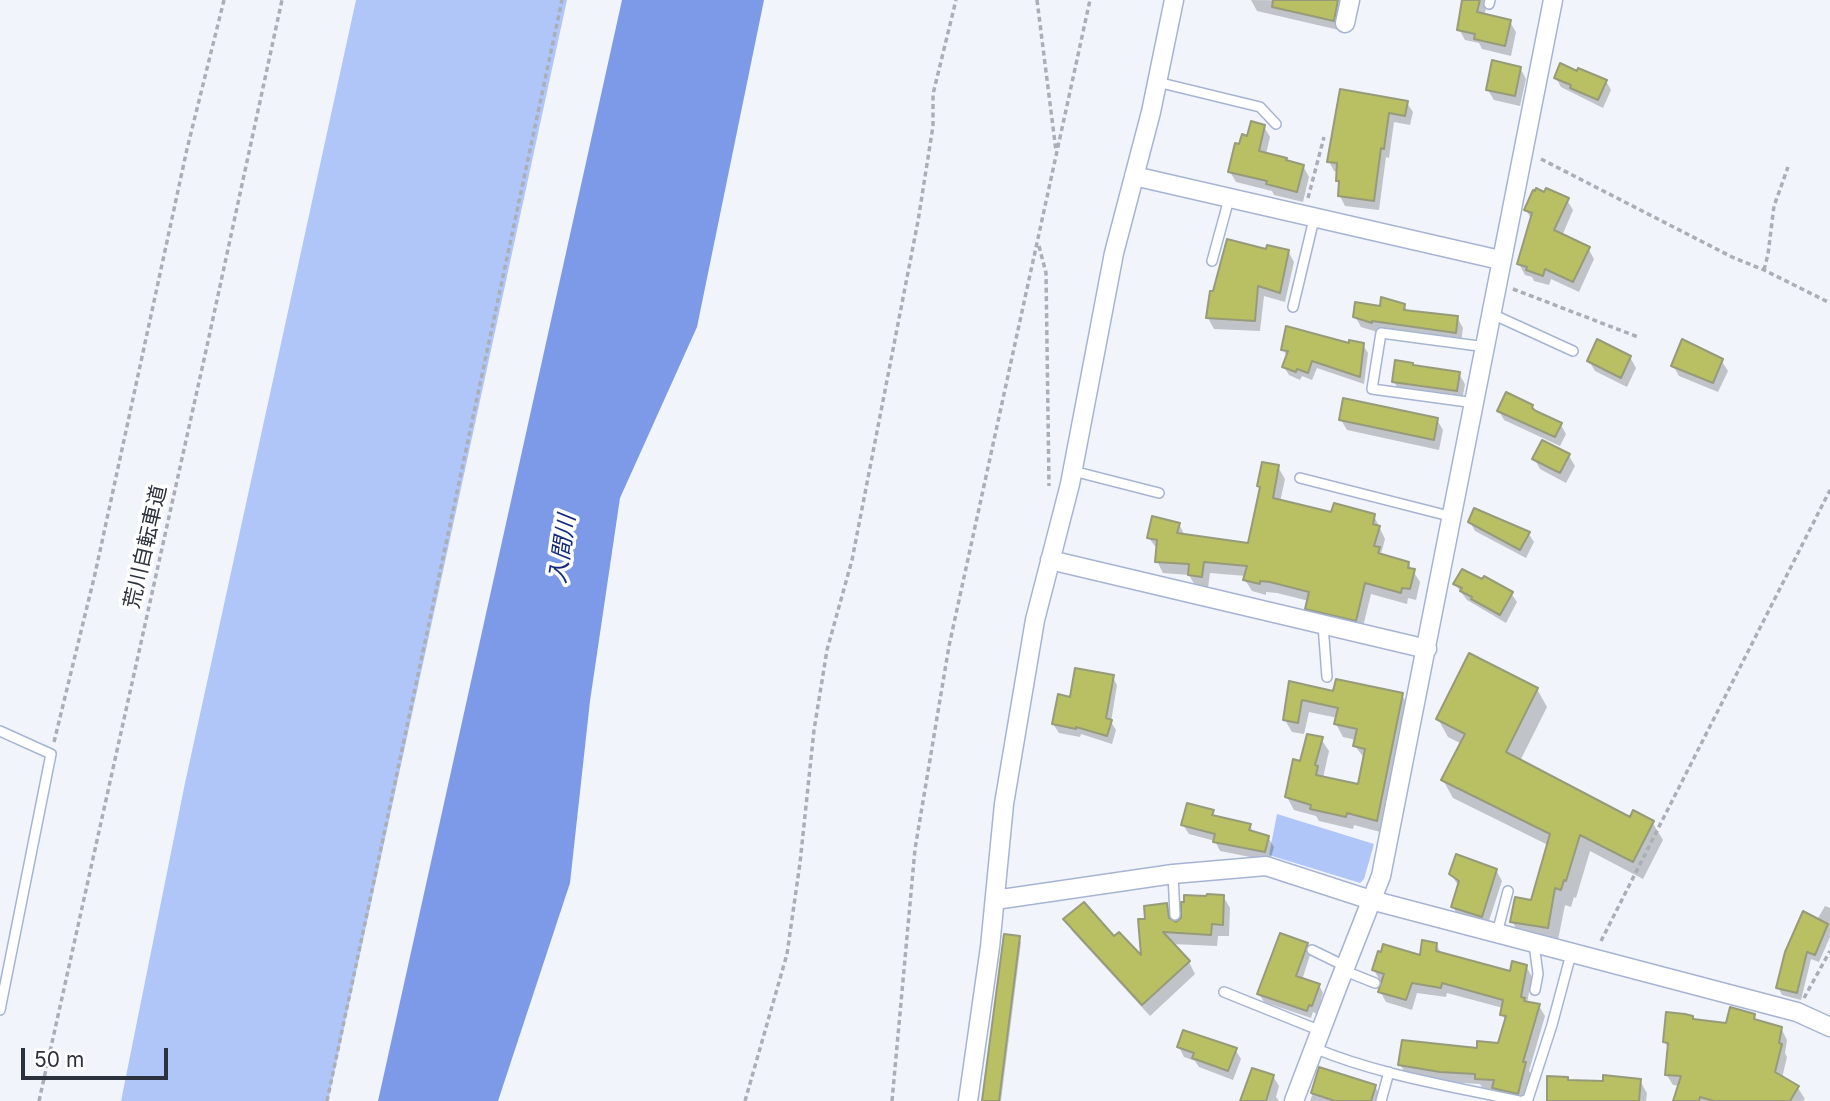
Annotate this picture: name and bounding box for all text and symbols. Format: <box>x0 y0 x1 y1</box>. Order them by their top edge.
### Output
street label: 荒川自転車道 <box>120 483 172 611</box>
water label: 入間川 <box>545 513 581 585</box>
scale bar <box>24 1034 172 1078</box>
text: 50 m <box>34 1047 84 1072</box>

